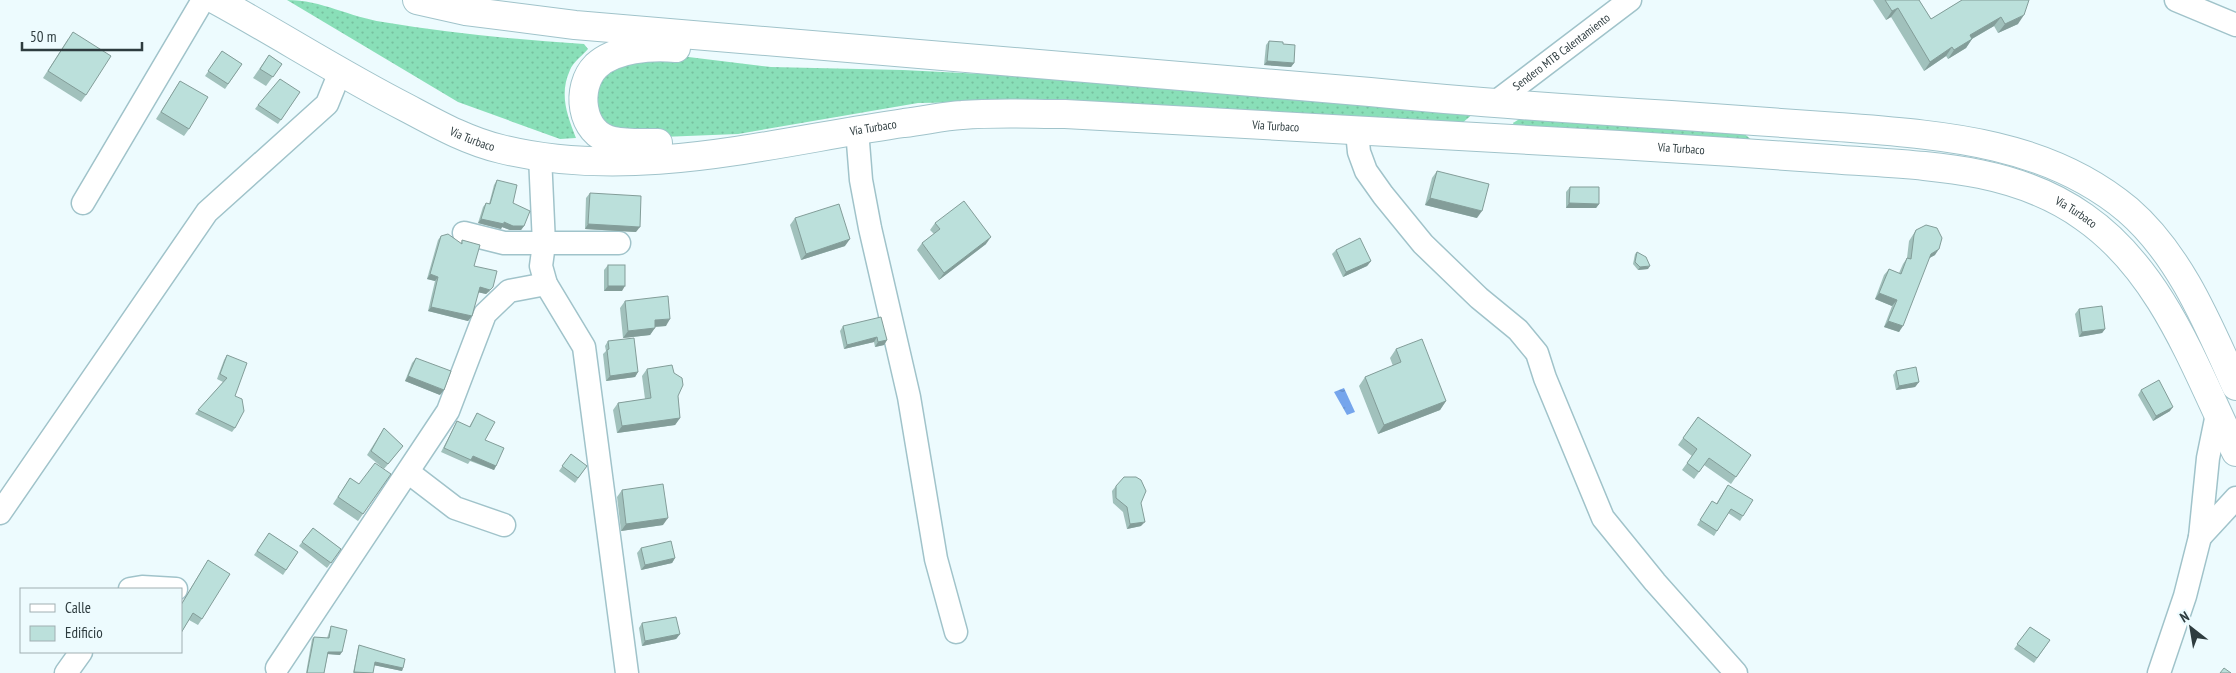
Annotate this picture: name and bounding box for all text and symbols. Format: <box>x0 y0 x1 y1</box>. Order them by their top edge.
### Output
street label: Sendero MTB Calentamiento <box>1510 10 1613 93</box>
scale bar <box>22 20 142 52</box>
text: 50 m <box>30 27 56 46</box>
street label: Vía Turbaco <box>848 116 898 139</box>
street label: Vía Turbaco <box>1251 117 1300 135</box>
street label: Vía Turbaco <box>447 123 497 154</box>
street label: Vía Turbaco <box>1656 139 1705 157</box>
street label: Vía Turbaco <box>2052 192 2100 231</box>
legend <box>20 588 182 653</box>
text: Calle <box>65 598 91 617</box>
north arrow <box>2166 603 2216 653</box>
text: N <box>2176 607 2192 627</box>
text: Edificio <box>65 623 103 642</box>

